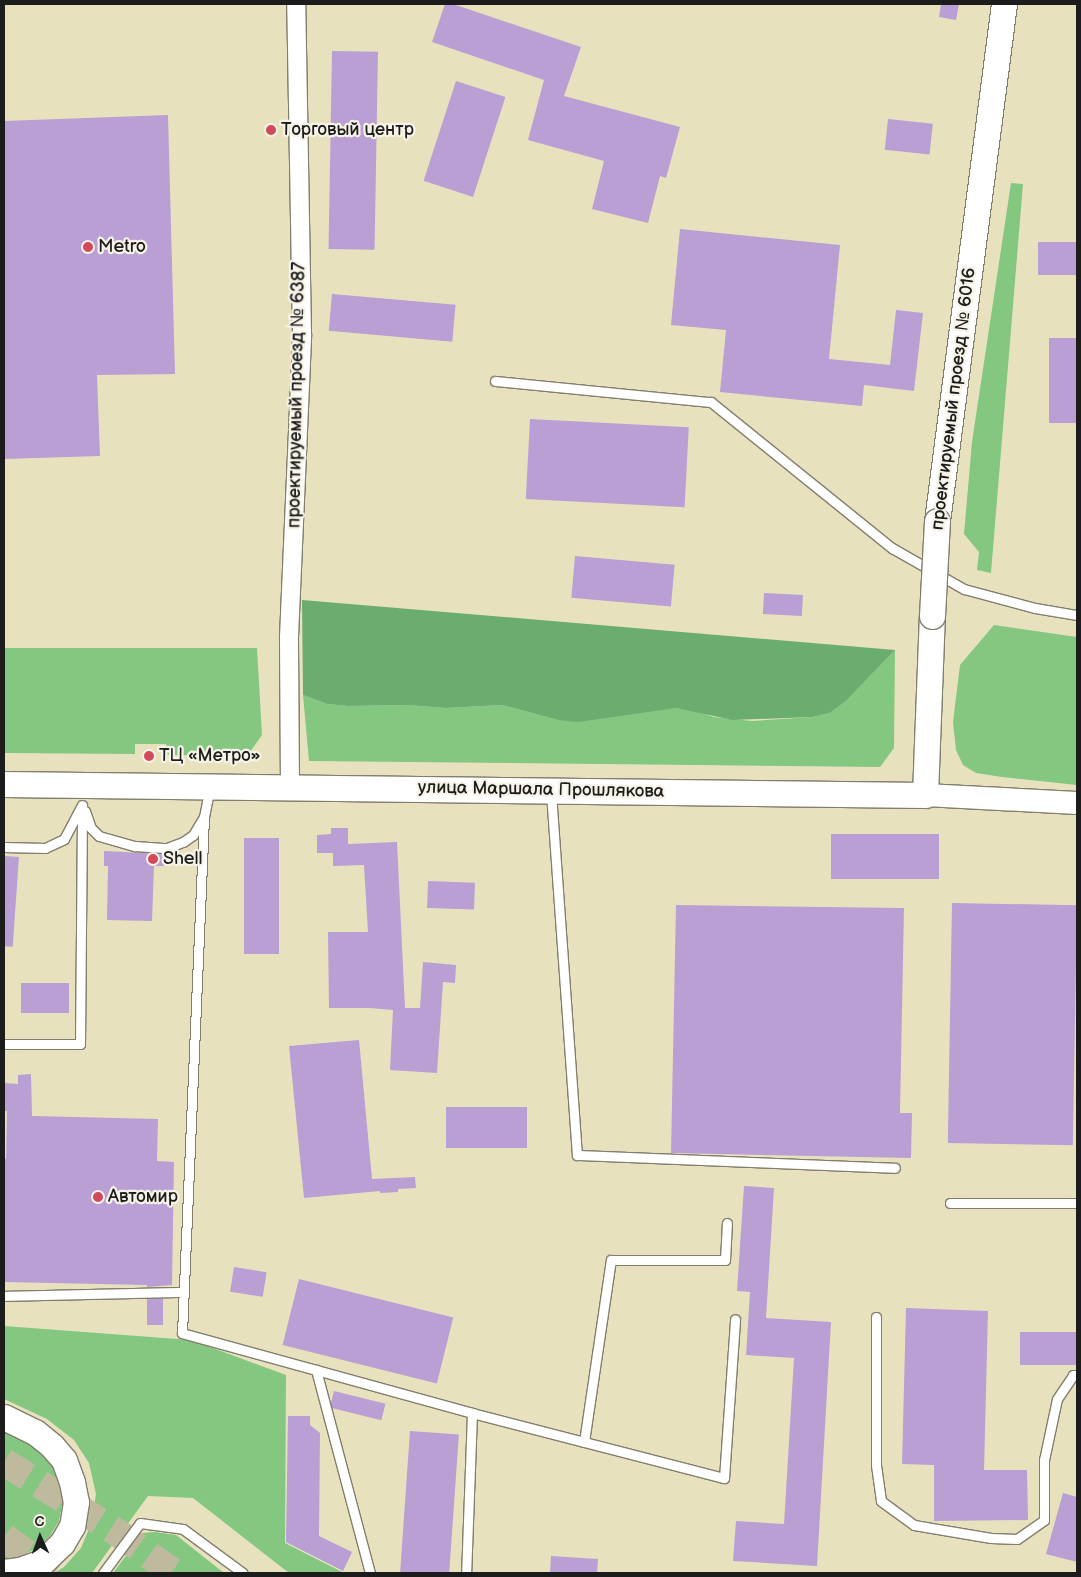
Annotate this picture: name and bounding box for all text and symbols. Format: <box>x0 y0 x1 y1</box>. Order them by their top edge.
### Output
place label: Торговый центр <box>281 119 414 141</box>
marker: Торговый центр <box>265 124 277 136</box>
place label: Metro <box>98 236 146 258</box>
marker: Metro <box>82 241 94 253</box>
street label: проектируемый проезд № 6387 <box>284 262 310 528</box>
street label: проектируемый проезд № 6016 <box>927 266 981 532</box>
place label: ТЦ «Метро» <box>159 745 261 767</box>
marker: ТЦ «Метро» <box>143 750 155 762</box>
street label: улица Маршала Прошлякова <box>418 777 664 803</box>
place label: Shell <box>163 848 203 870</box>
marker: Shell <box>147 853 159 865</box>
place label: Автомир <box>108 1186 178 1208</box>
marker: Автомир <box>92 1191 104 1203</box>
north arrow <box>15 1512 65 1562</box>
text: С <box>34 1513 45 1530</box>

